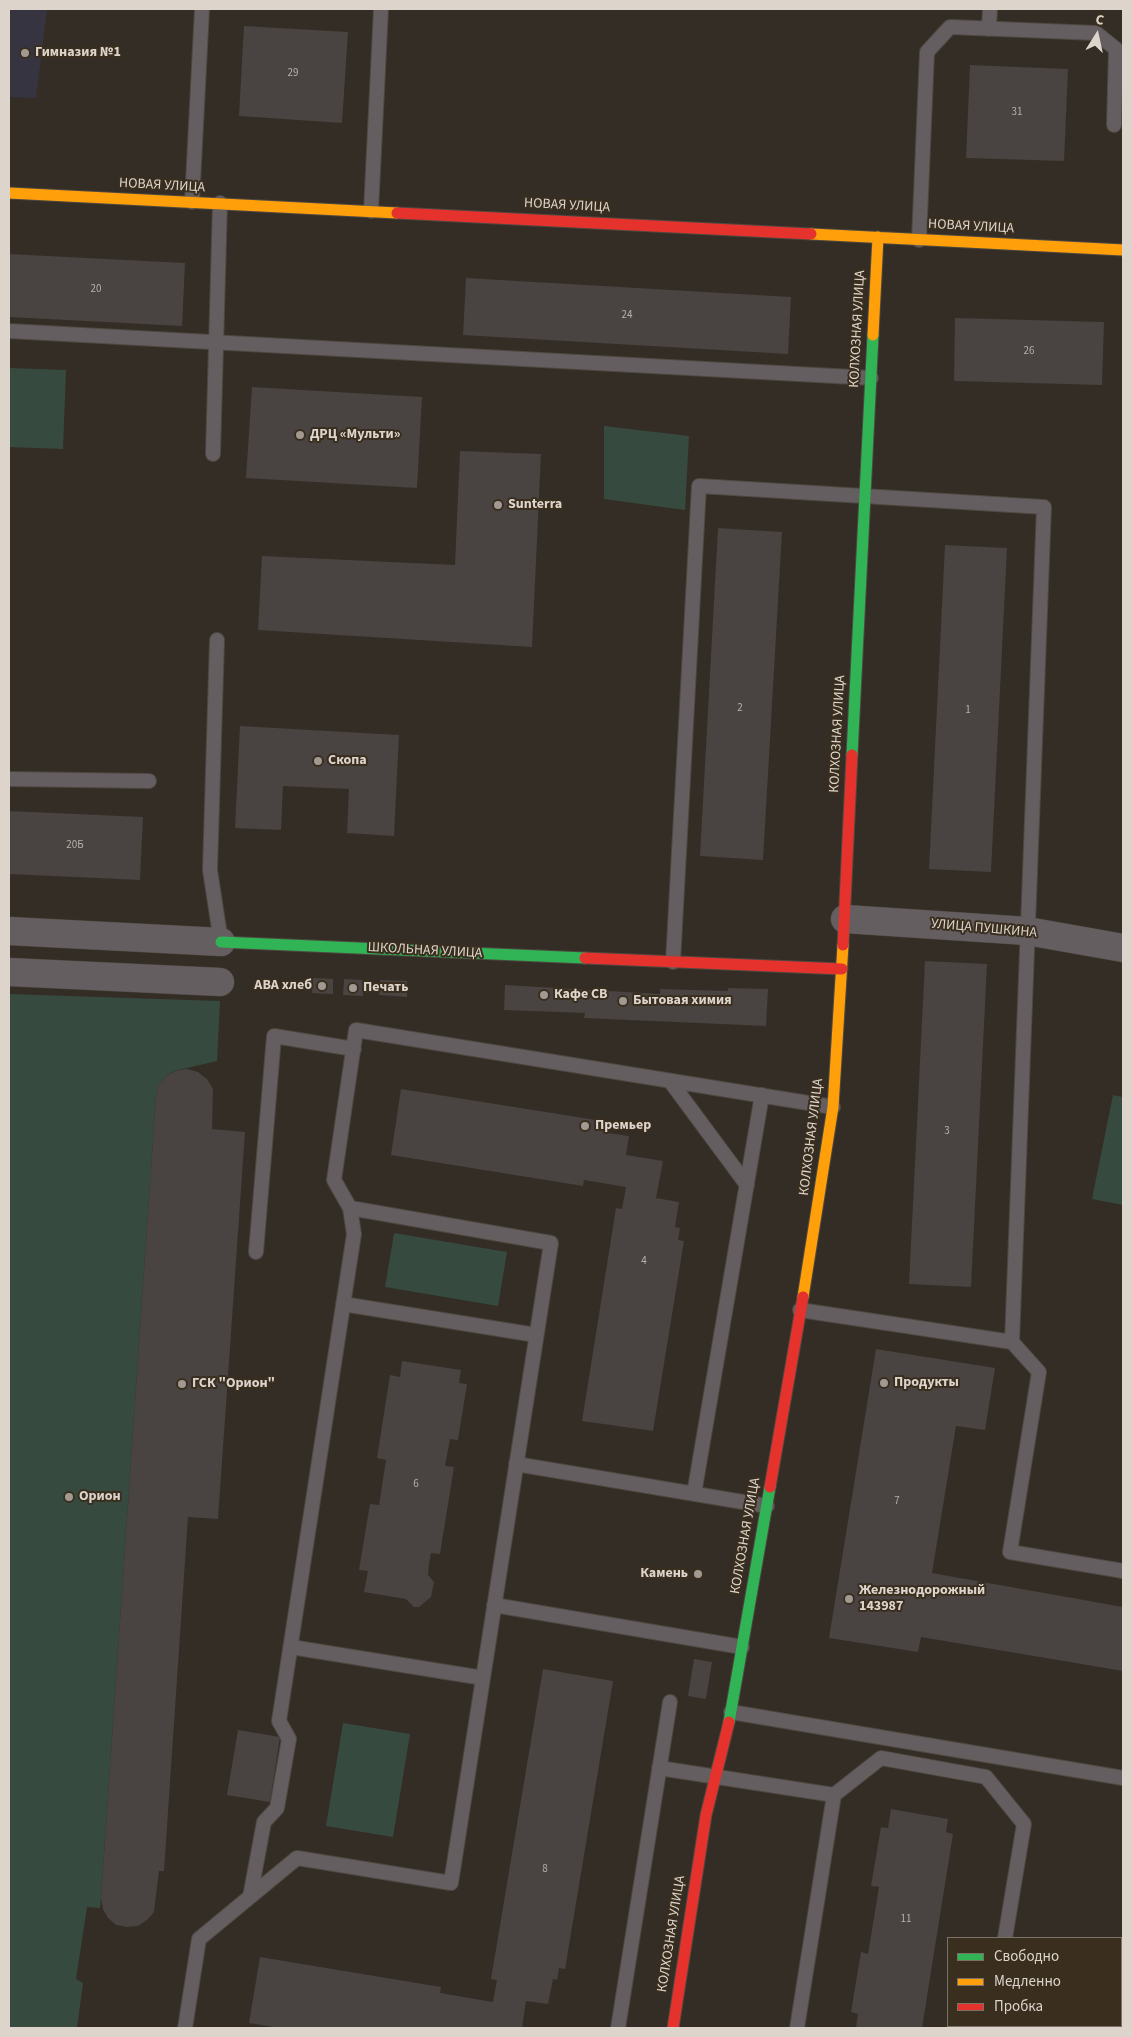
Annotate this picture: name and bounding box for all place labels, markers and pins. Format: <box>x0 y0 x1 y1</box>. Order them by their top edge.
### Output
place label: Гимназия №1 <box>35 45 121 61</box>
marker: Гимназия №1 <box>19 47 31 59</box>
place label: ДРЦ «Мульти» <box>310 427 400 443</box>
marker: ДРЦ «Мульти» <box>294 429 306 441</box>
place label: Sunterra <box>508 497 562 513</box>
marker: Sunterra <box>492 499 504 511</box>
place label: Скопа <box>328 753 367 769</box>
marker: Скопа <box>312 755 324 767</box>
place label: АВА хлеб <box>254 978 312 994</box>
marker: АВА хлеб <box>316 980 328 992</box>
place label: Печать <box>363 980 408 996</box>
marker: Печать <box>347 982 359 994</box>
place label: Кафе СВ <box>554 987 608 1003</box>
marker: Кафе СВ <box>538 989 550 1001</box>
place label: Бытовая химия <box>633 993 732 1009</box>
marker: Бытовая химия <box>617 995 629 1007</box>
place label: Премьер <box>595 1118 651 1134</box>
marker: Премьер <box>579 1120 591 1132</box>
place label: Продукты <box>894 1375 959 1391</box>
place label: ГСК "Орион" <box>192 1376 275 1392</box>
marker: Продукты <box>878 1377 890 1389</box>
marker: ГСК "Орион" <box>176 1378 188 1390</box>
place label: Орион <box>79 1489 121 1505</box>
marker: Орион <box>63 1491 75 1503</box>
place label: Камень <box>640 1566 688 1582</box>
marker: Камень <box>692 1568 704 1580</box>
place label: Железнодорожный 143987 <box>859 1583 985 1615</box>
marker: Железнодорожный 143987 <box>843 1593 855 1605</box>

